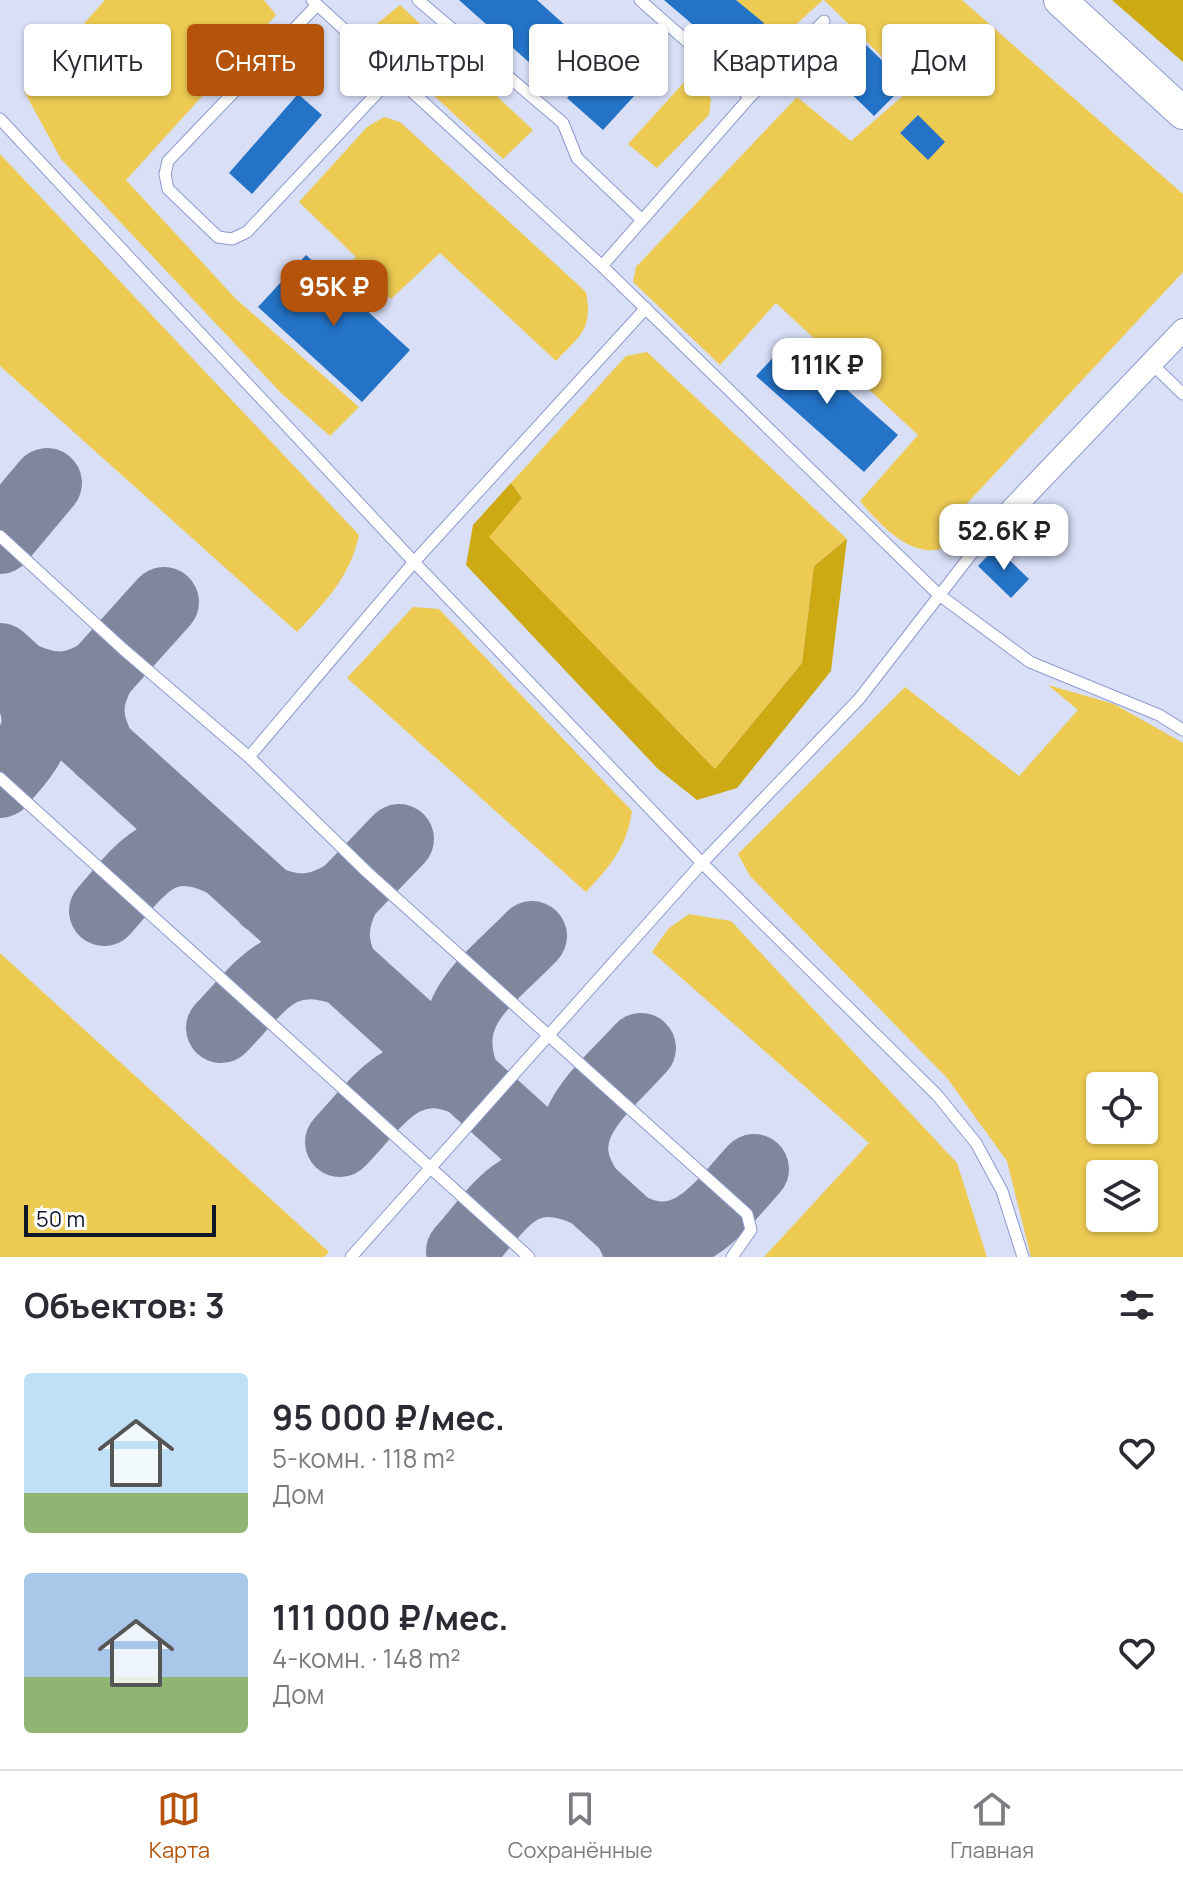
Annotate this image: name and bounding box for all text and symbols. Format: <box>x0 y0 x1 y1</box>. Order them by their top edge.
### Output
chip: Купить <box>24 24 171 96</box>
chip: Снять <box>187 24 324 96</box>
chip: Фильтры <box>340 24 513 96</box>
chip: Новое <box>529 24 668 96</box>
chip: Квартира <box>684 24 866 96</box>
chip: Дом <box>882 24 995 96</box>
pin: 95K ₽ <box>278 260 390 328</box>
text: 95K ₽ <box>299 268 369 304</box>
pin: 111K ₽ <box>762 338 892 406</box>
text: 111K ₽ <box>790 346 864 382</box>
pin: 52.6K ₽ <box>930 504 1078 572</box>
text: 52.6K ₽ <box>957 512 1051 548</box>
map controls <box>1086 1072 1158 1232</box>
button: locate <box>1086 1072 1158 1144</box>
button: layers <box>1086 1160 1158 1232</box>
scale bar <box>24 1201 216 1237</box>
text: 50 m <box>36 1204 85 1234</box>
text: Объектов: 3 <box>24 1282 225 1328</box>
icon: filters <box>1115 1283 1159 1327</box>
text: 95 000 ₽/мес. <box>272 1394 505 1440</box>
icon: home <box>88 1405 184 1501</box>
icon: heart <box>1115 1431 1159 1475</box>
text: 5-комн. · 118 m² <box>272 1440 455 1476</box>
text: Дом <box>272 1476 325 1512</box>
text: 111 000 ₽/мес. <box>272 1594 509 1640</box>
icon: home <box>88 1605 184 1701</box>
icon: heart <box>1115 1631 1159 1675</box>
text: 4-комн. · 148 m² <box>272 1640 461 1676</box>
text: Дом <box>272 1676 325 1712</box>
tab: Карта <box>149 1787 210 1865</box>
tab: Сохранённые <box>508 1787 653 1865</box>
tab: Главная <box>950 1787 1034 1865</box>

